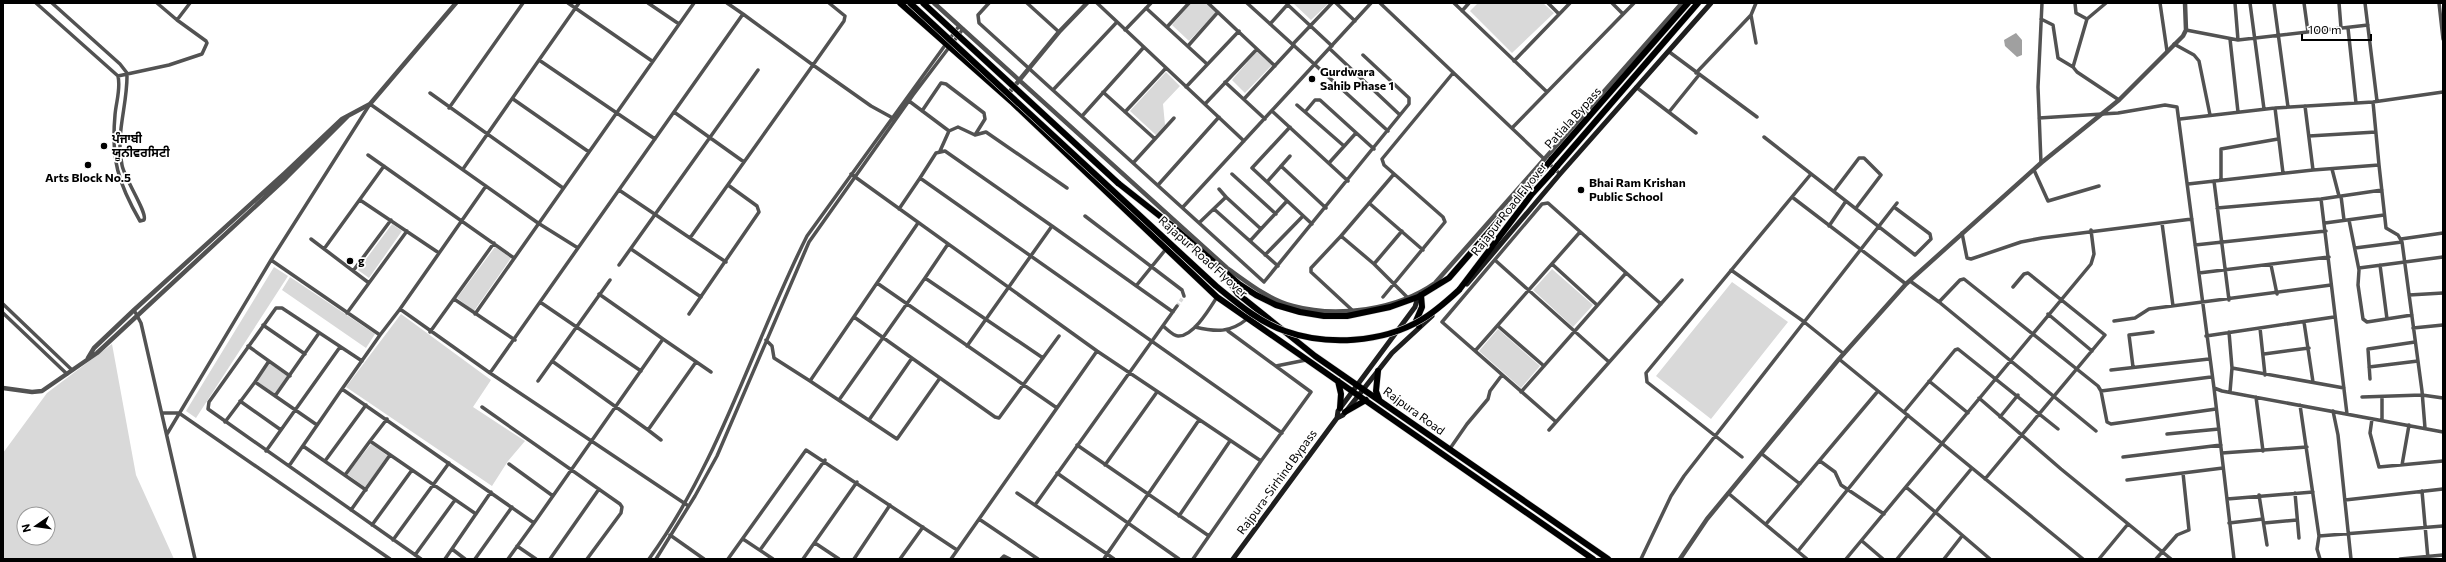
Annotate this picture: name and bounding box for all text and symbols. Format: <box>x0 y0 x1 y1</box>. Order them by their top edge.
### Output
scale bar <box>2302 16 2371 42</box>
text: 100 m <box>2308 22 2342 36</box>
place label: Gurdwara Sahib Phase 1 <box>1320 64 1394 92</box>
marker: Gurdwara Sahib Phase 1 <box>1307 74 1317 84</box>
street label: Patiala Bypass <box>1541 84 1604 151</box>
place label: ਪੰਜਾਬੀ ਯੂਨੀਵਰਸਿਟੀ <box>111 131 170 162</box>
marker: ਪੰਜਾਬੀ ਯੂਨੀਵਰਸਿਟੀ <box>99 141 109 151</box>
street label: Rajapur Road Flyover <box>1467 159 1549 258</box>
marker: Arts Block No.5 <box>83 160 93 170</box>
place label: Arts Block No.5 <box>45 170 131 184</box>
place label: Bhai Ram Krishan Public School <box>1589 175 1686 203</box>
marker: Bhai Ram Krishan Public School <box>1576 185 1586 195</box>
street label: Rajapur Road Flyover <box>1156 213 1251 300</box>
place label: g <box>358 253 365 267</box>
marker: g <box>345 256 355 266</box>
street label: Rajpura Road <box>1381 383 1448 437</box>
street label: Rajpura-Sirhind Bypass <box>1233 426 1319 537</box>
north arrow <box>16 506 56 546</box>
text: N <box>19 523 33 534</box>

